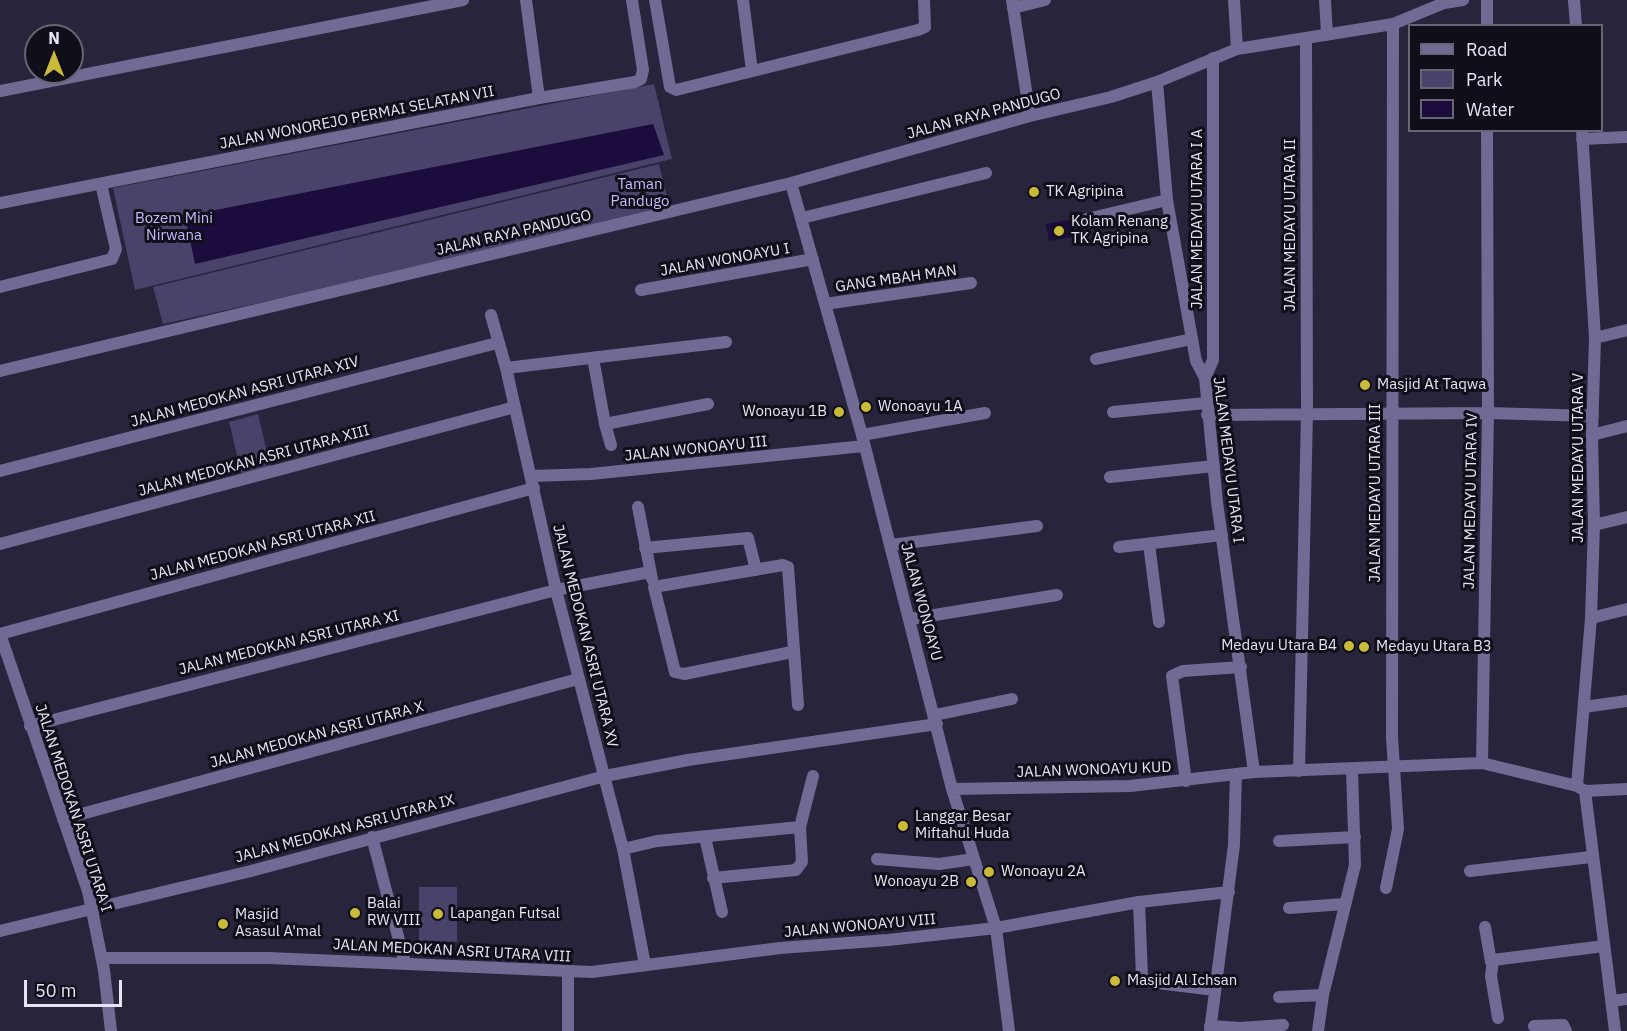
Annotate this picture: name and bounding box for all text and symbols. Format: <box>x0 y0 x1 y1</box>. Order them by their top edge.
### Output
north arrow <box>24 24 84 84</box>
legend <box>1408 24 1603 132</box>
text: N <box>48 28 60 48</box>
text: Road <box>1466 38 1507 61</box>
text: Park <box>1466 68 1502 91</box>
street label: JALAN WONOREJO PERMAI SELATAN VII <box>218 83 496 153</box>
street label: JALAN RAYA PANDUGO <box>905 85 1063 143</box>
text: Water <box>1466 98 1514 121</box>
street label: JALAN MEDAYU UTARA I A <box>1189 129 1207 309</box>
street label: JALAN MEDAYU UTARA II <box>1282 138 1300 312</box>
park label: Taman Pandugo <box>611 176 669 211</box>
place label: TK Agripina <box>1046 183 1123 201</box>
marker: TK Agripina <box>1027 185 1041 199</box>
street label: JALAN RAYA PANDUGO <box>435 206 593 260</box>
park label: Bozem Mini Nirwana <box>135 210 213 245</box>
place label: Kolam Renang TK Agripina <box>1071 213 1168 248</box>
marker: Kolam Renang TK Agripina <box>1052 224 1066 238</box>
street label: JALAN WONOAYU I <box>659 240 791 280</box>
street label: GANG MBAH MAN <box>834 262 958 296</box>
street label: JALAN MEDOKAN ASRI UTARA XIV <box>129 353 361 431</box>
street label: JALAN MEDAYU UTARA V <box>1570 373 1588 543</box>
street label: JALAN MEDAYU UTARA I <box>1209 376 1247 544</box>
place label: Masjid At Taqwa <box>1377 376 1486 394</box>
marker: Masjid At Taqwa <box>1358 378 1372 392</box>
place label: Wonoayu 1A <box>878 398 963 416</box>
marker: Wonoayu 1A <box>859 400 873 414</box>
place label: Wonoayu 1B <box>742 403 827 421</box>
street label: JALAN MEDAYU UTARA III <box>1367 403 1385 583</box>
marker: Wonoayu 1B <box>832 405 846 419</box>
street label: JALAN MEDAYU UTARA IV <box>1460 413 1482 589</box>
street label: JALAN MEDOKAN ASRI UTARA XIII <box>137 421 371 501</box>
street label: JALAN WONOAYU III <box>624 433 768 465</box>
street label: JALAN MEDOKAN ASRI UTARA XII <box>148 507 378 585</box>
street label: JALAN MEDOKAN ASRI UTARA XV <box>548 522 622 750</box>
street label: JALAN WONOAYU <box>897 541 945 663</box>
street label: JALAN MEDOKAN ASRI UTARA XI <box>177 607 401 679</box>
place label: Medayu Utara B4 <box>1221 637 1337 655</box>
place label: Medayu Utara B3 <box>1376 638 1492 656</box>
marker: Medayu Utara B4 <box>1342 639 1356 653</box>
marker: Medayu Utara B3 <box>1357 640 1371 654</box>
street label: JALAN MEDOKAN ASRI UTARA X <box>208 698 426 772</box>
street label: JALAN MEDOKAN ASRI UTARA I <box>31 702 115 914</box>
street label: JALAN WONOAYU KUD <box>1016 758 1172 782</box>
street label: JALAN MEDOKAN ASRI UTARA IX <box>233 791 457 867</box>
place label: Langgar Besar Miftahul Huda <box>915 808 1011 843</box>
marker: Langgar Besar Miftahul Huda <box>896 819 910 833</box>
place label: Wonoayu 2A <box>1001 863 1086 881</box>
marker: Wonoayu 2A <box>982 865 996 879</box>
place label: Wonoayu 2B <box>874 873 959 891</box>
marker: Wonoayu 2B <box>964 875 978 889</box>
place label: Balai RW VIII <box>367 895 421 930</box>
place label: Lapangan Futsal <box>450 905 560 923</box>
place label: Masjid Asasul A'mal <box>235 906 321 941</box>
marker: Balai RW VIII <box>348 906 362 920</box>
marker: Lapangan Futsal <box>431 907 445 921</box>
street label: JALAN WONOAYU VIII <box>783 910 937 942</box>
marker: Masjid Asasul A'mal <box>216 917 230 931</box>
street label: JALAN MEDOKAN ASRI UTARA VIII <box>333 936 571 966</box>
scale bar <box>27 968 124 1006</box>
place label: Masjid Al Ichsan <box>1127 972 1237 990</box>
marker: Masjid Al Ichsan <box>1108 974 1122 988</box>
text: 50 m <box>35 979 77 1002</box>

